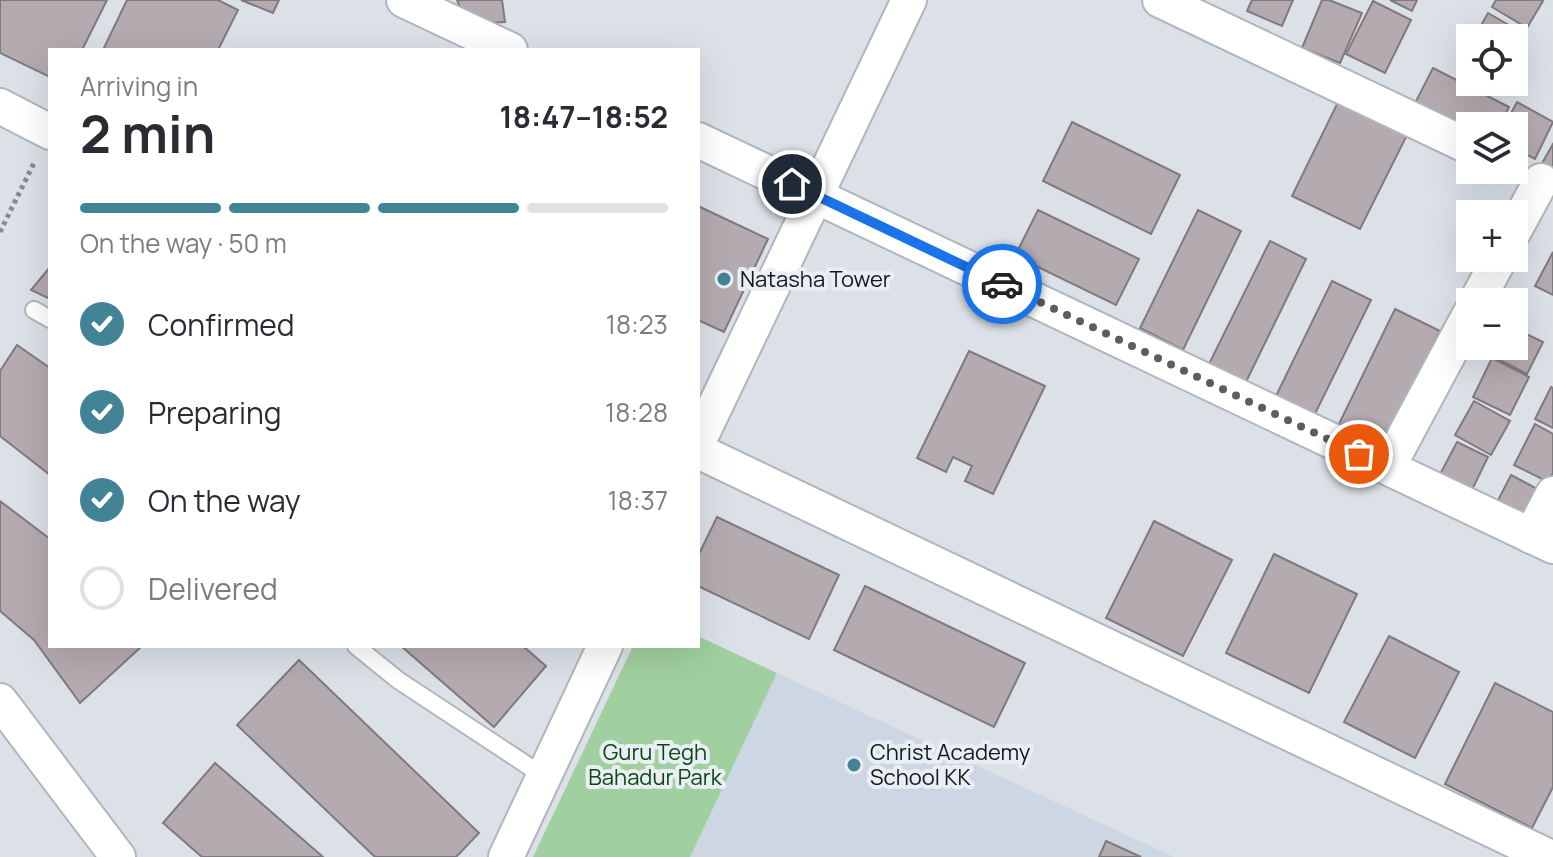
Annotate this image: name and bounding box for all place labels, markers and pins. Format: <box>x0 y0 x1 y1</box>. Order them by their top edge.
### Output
pin <box>758 150 826 218</box>
place label: Natasha Tower <box>740 264 891 294</box>
marker: Natasha Tower <box>715 270 733 288</box>
pin <box>1325 420 1393 488</box>
place label: Christ Academy School KK <box>870 737 1031 792</box>
marker: Christ Academy School KK <box>845 756 863 774</box>

